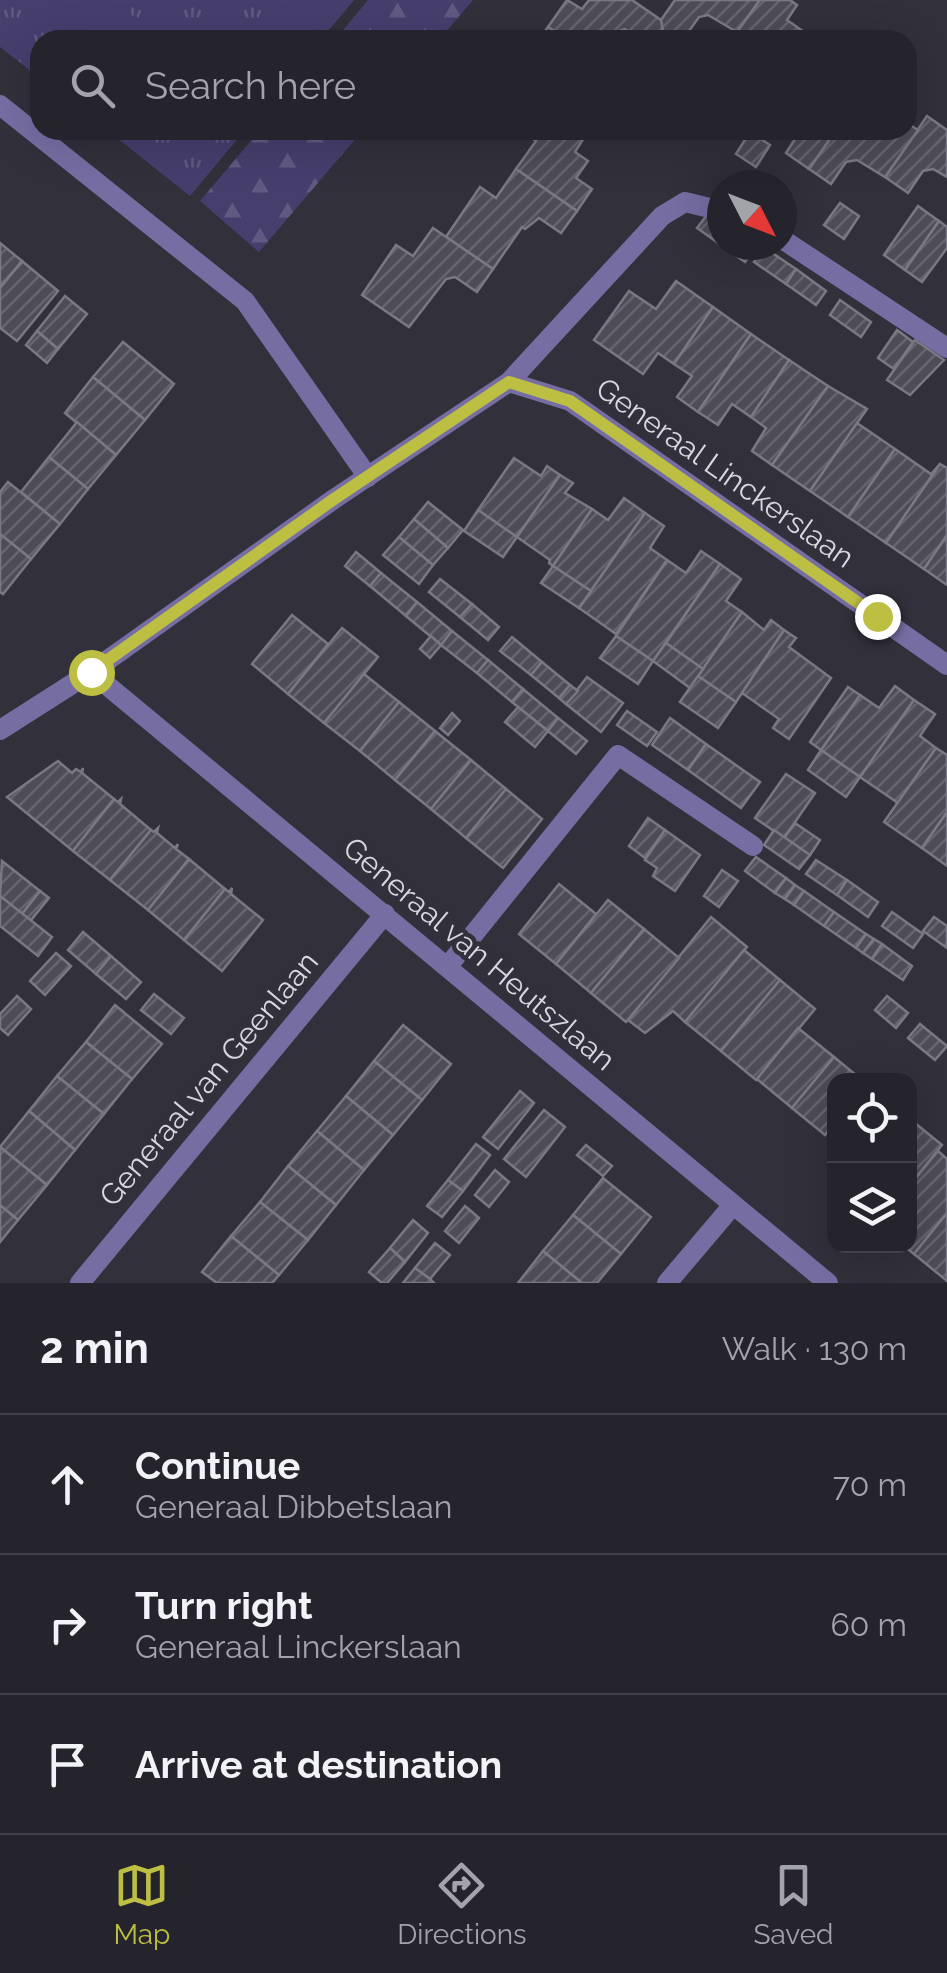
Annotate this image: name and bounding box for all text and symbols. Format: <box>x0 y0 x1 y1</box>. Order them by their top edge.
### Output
search box <box>30 30 917 140</box>
icon: search <box>65 58 120 113</box>
text: Search here <box>145 63 356 108</box>
north arrow <box>707 170 797 260</box>
street label: Generaal Linckerslaan <box>590 370 861 575</box>
route end <box>855 594 901 640</box>
route start <box>69 650 115 696</box>
street label: Generaal van Heutszlaan <box>336 830 622 1077</box>
street label: Generaal van Geenlaan <box>92 944 325 1213</box>
map controls <box>827 1073 917 1253</box>
button: locate <box>827 1073 917 1163</box>
button: layers <box>827 1163 917 1253</box>
text: 2 min <box>40 1324 149 1373</box>
text: Walk · 130 m <box>722 1330 907 1367</box>
text: Continue <box>135 1443 300 1488</box>
icon: ahead <box>40 1457 95 1512</box>
text: 70 m <box>833 1466 907 1503</box>
text: Generaal Dibbetslaan <box>135 1488 452 1525</box>
text: Turn right <box>135 1583 312 1628</box>
icon: right <box>40 1597 95 1652</box>
text: 60 m <box>831 1606 907 1643</box>
text: Generaal Linckerslaan <box>135 1628 462 1665</box>
icon: arrive <box>40 1737 95 1792</box>
text: Arrive at destination <box>135 1742 502 1787</box>
tab: Map <box>113 1858 170 1951</box>
tab: Directions <box>397 1858 527 1951</box>
tab: Saved <box>753 1858 834 1951</box>

